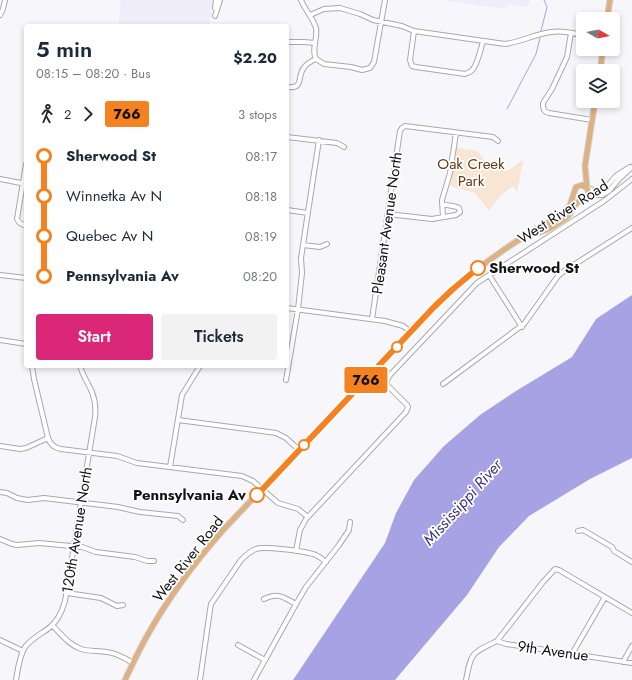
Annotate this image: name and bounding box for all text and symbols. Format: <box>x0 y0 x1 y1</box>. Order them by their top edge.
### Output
north arrow <box>576 12 620 56</box>
map controls <box>576 12 620 108</box>
text: 5 min <box>36 33 92 65</box>
text: $2.20 <box>233 47 277 69</box>
text: 08:15 – 08:20 · Bus <box>36 64 150 83</box>
button: layers <box>576 64 620 108</box>
icon: walk <box>36 103 58 125</box>
icon: forward <box>77 103 99 125</box>
text: 766 <box>113 104 141 124</box>
text: 2 <box>64 105 71 124</box>
text: 3 stops <box>238 105 277 124</box>
text: Sherwood St <box>66 145 156 167</box>
text: 08:17 <box>246 147 277 166</box>
street label: Pleasant Avenue North <box>366 150 408 296</box>
park label: Oak Creek Park <box>437 153 505 192</box>
street label: West River Road <box>513 174 613 250</box>
text: Winnetka Av N <box>66 185 162 207</box>
text: 08:18 <box>245 187 277 206</box>
text: Quebec Av N <box>66 225 153 247</box>
text: 08:19 <box>245 227 277 246</box>
place label: Sherwood St <box>489 257 579 279</box>
marker: Sherwood St <box>470 260 486 276</box>
text: Pennsylvania Av <box>66 265 179 287</box>
text: 08:20 <box>243 267 277 286</box>
button: Start <box>36 314 153 360</box>
button: Tickets <box>161 314 277 360</box>
unlabelled marker <box>391 341 403 353</box>
line badge: 766 <box>343 367 389 393</box>
text: 766 <box>352 370 380 390</box>
unlabelled marker <box>298 439 310 451</box>
water label: Mississippi River <box>417 453 508 550</box>
street label: 120th Avenue North <box>56 465 98 595</box>
place label: Pennsylvania Av <box>133 484 246 506</box>
marker: Pennsylvania Av <box>249 487 265 503</box>
street label: West River Road <box>147 511 229 607</box>
street label: 9th Avenue <box>516 635 590 667</box>

